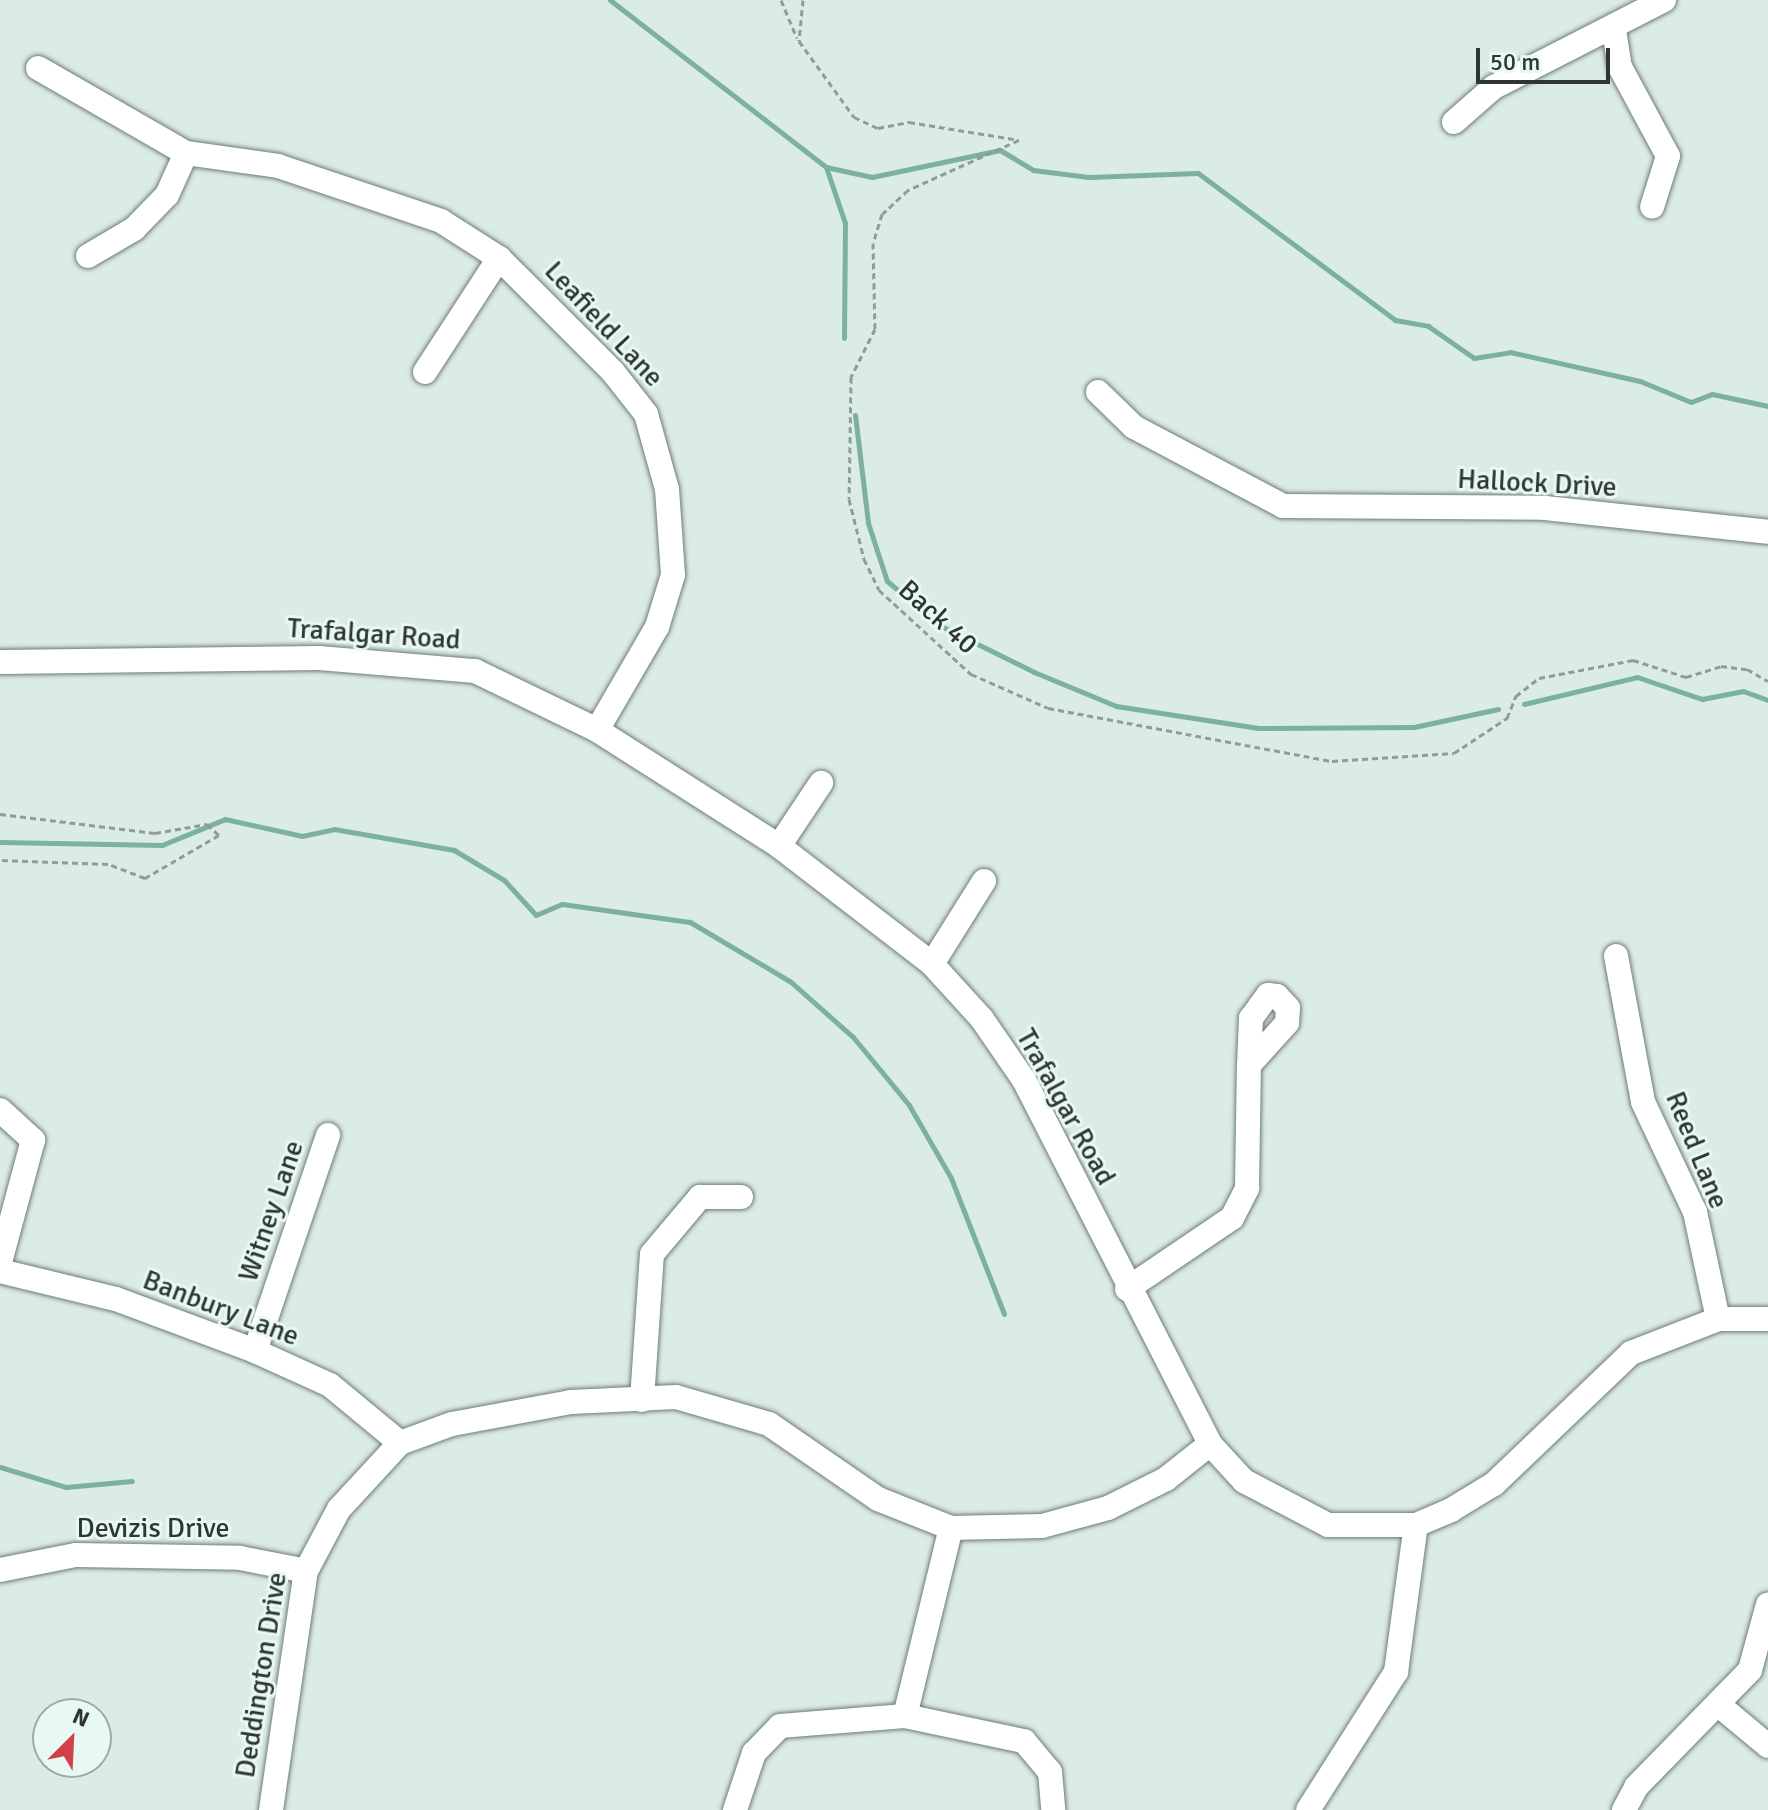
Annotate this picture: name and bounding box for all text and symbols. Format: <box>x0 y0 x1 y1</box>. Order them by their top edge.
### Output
scale bar <box>1480 32 1614 82</box>
text: 50 m <box>1490 47 1540 77</box>
street label: Leafield Lane <box>537 254 671 394</box>
street label: Hallock Drive <box>1456 462 1618 504</box>
street label: Back 40 <box>892 573 984 661</box>
street label: Trafalgar Road <box>286 611 462 657</box>
street label: Trafalgar Road <box>1009 1023 1123 1191</box>
street label: Reed Lane <box>1658 1087 1736 1213</box>
street label: Witney Lane <box>231 1136 311 1286</box>
street label: Banbury Lane <box>138 1263 304 1353</box>
street label: Devizis Drive <box>77 1511 229 1545</box>
street label: Deddington Drive <box>228 1570 294 1780</box>
north arrow <box>32 1698 112 1778</box>
text: N <box>69 1702 94 1733</box>

